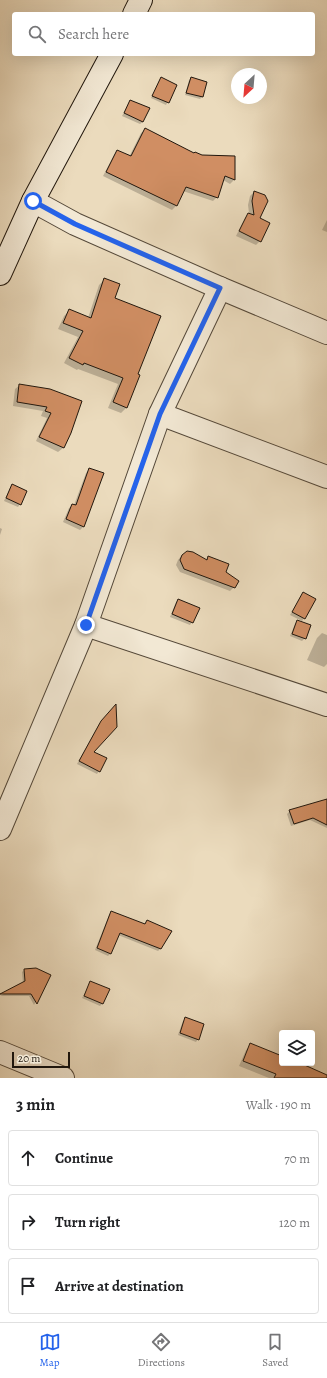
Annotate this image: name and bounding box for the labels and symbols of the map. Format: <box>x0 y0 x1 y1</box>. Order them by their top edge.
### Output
north arrow <box>231 68 267 104</box>
route start <box>24 192 42 210</box>
route end <box>77 616 95 634</box>
scale bar <box>12 1050 70 1069</box>

